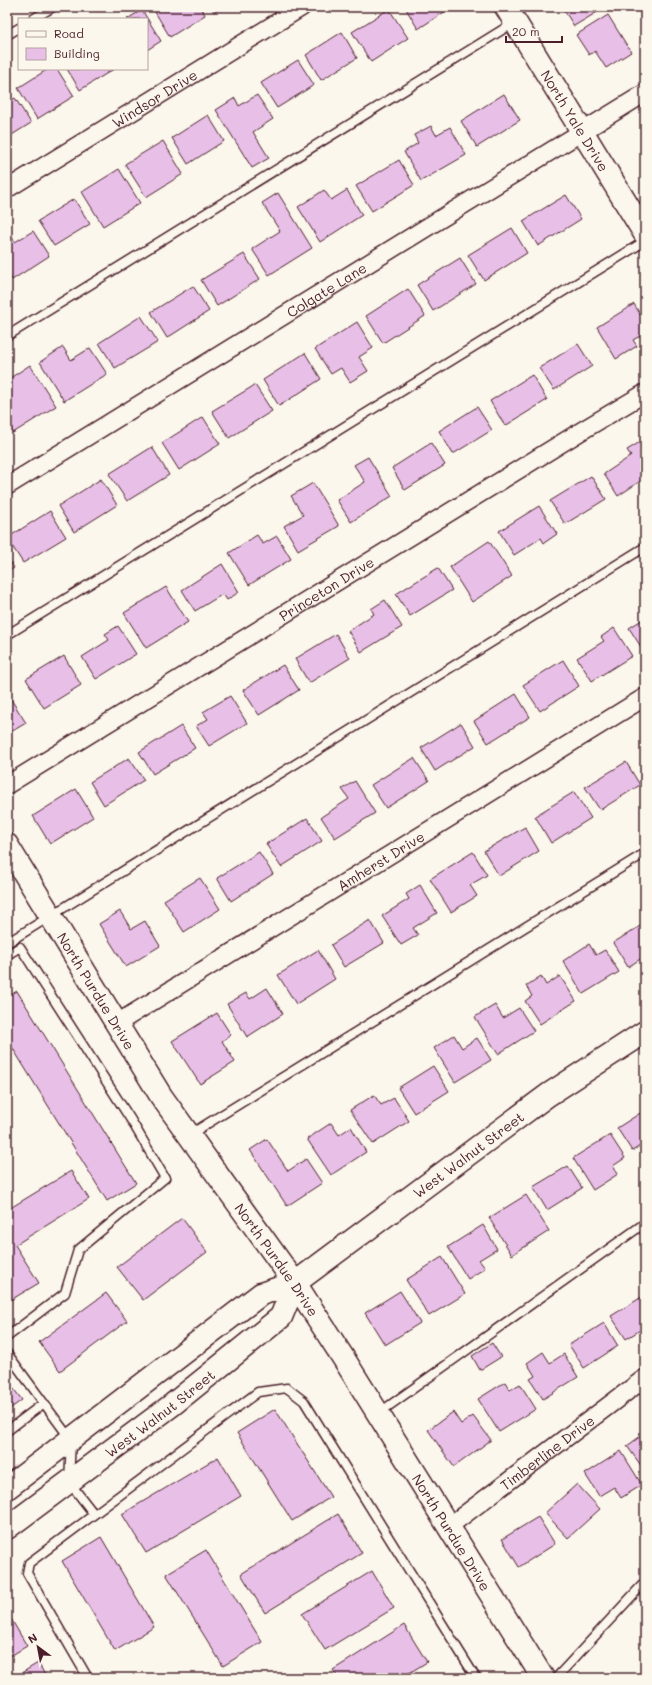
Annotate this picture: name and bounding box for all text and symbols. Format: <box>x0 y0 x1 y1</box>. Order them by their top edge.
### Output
legend <box>18 18 148 70</box>
scale bar <box>506 18 562 44</box>
text: 20 m <box>512 23 540 39</box>
text: Road <box>54 25 84 41</box>
text: Building <box>54 45 100 61</box>
street label: Windsor Drive <box>108 65 200 132</box>
street label: North Yale Drive <box>537 66 614 175</box>
street label: Colgate Lane <box>283 257 370 321</box>
street label: Princeton Drive <box>275 552 377 625</box>
street label: Amherst Drive <box>333 826 428 895</box>
street label: North Purdue Drive <box>53 929 140 1053</box>
street label: West Walnut Street <box>409 1107 527 1202</box>
street label: North Purdue Drive <box>231 1199 323 1320</box>
street label: West Walnut Street <box>101 1365 218 1461</box>
street label: Timberline Drive <box>496 1410 598 1494</box>
street label: North Purdue Drive <box>408 1470 496 1594</box>
north arrow <box>18 1627 58 1667</box>
text: N <box>25 1630 40 1647</box>

